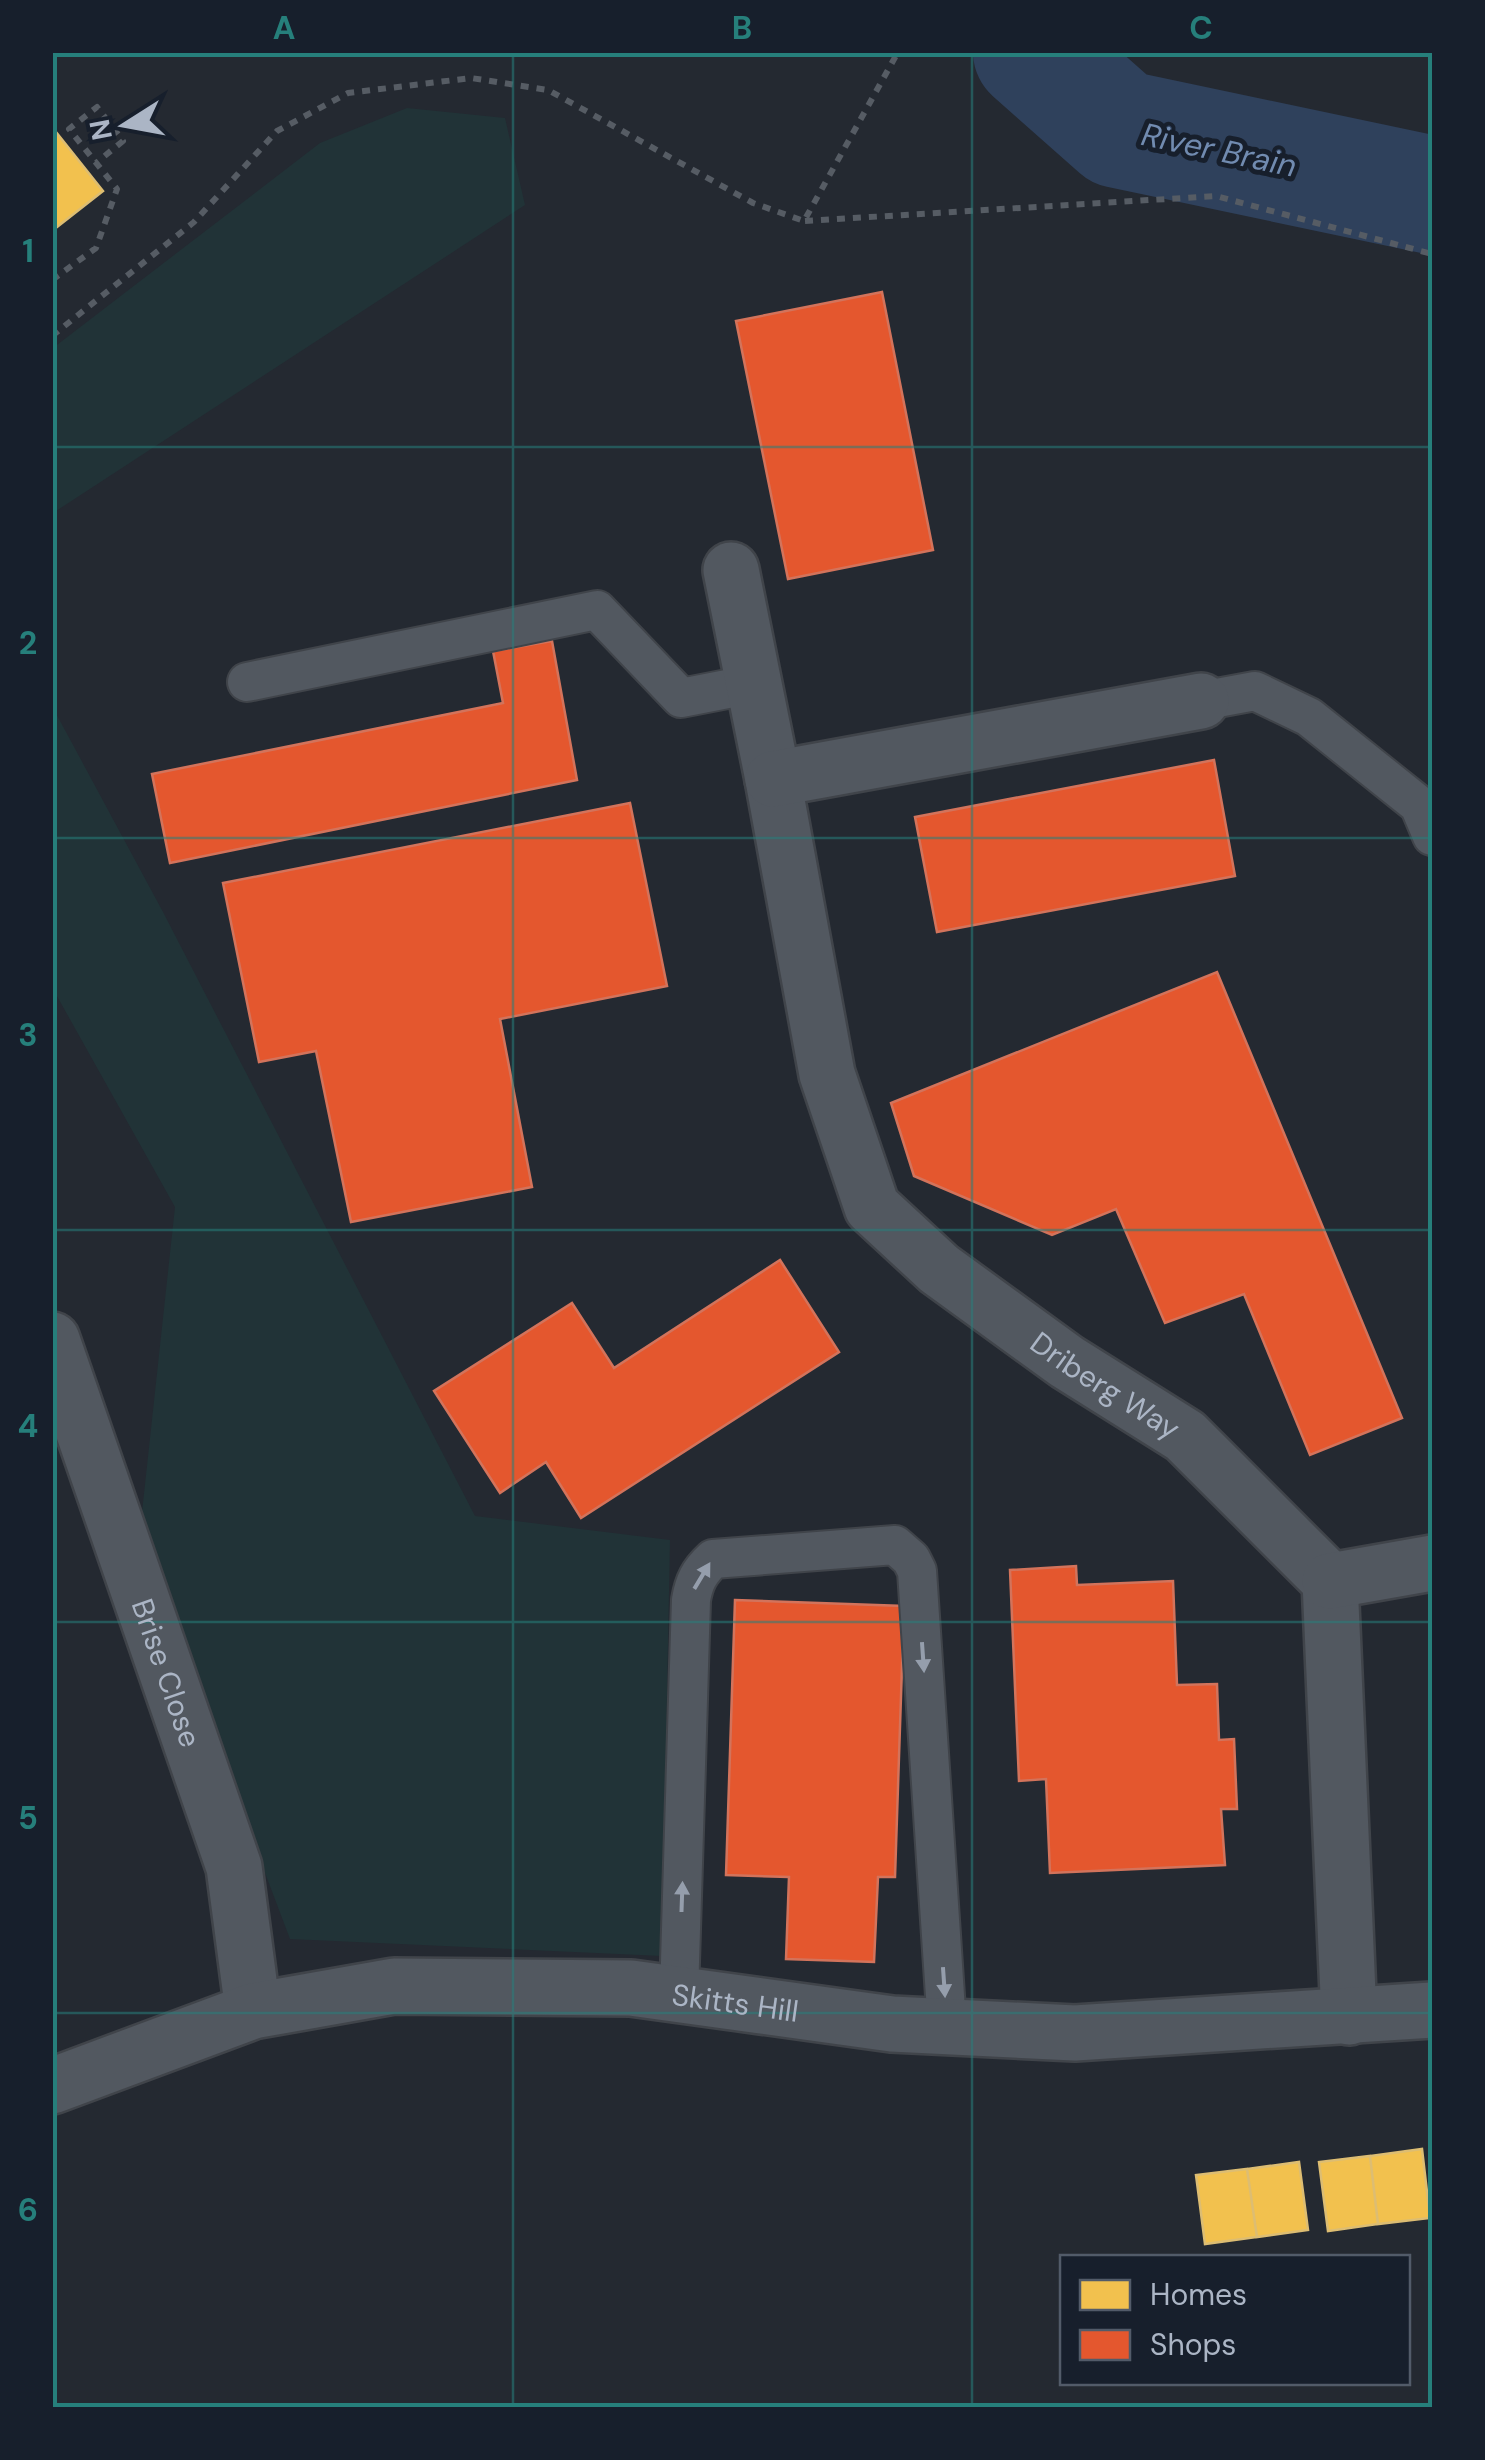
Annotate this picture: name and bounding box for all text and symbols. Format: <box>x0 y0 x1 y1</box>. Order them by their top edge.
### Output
text: A <box>273 7 295 49</box>
text: B <box>732 7 752 49</box>
text: C <box>1189 7 1213 49</box>
north arrow <box>75 75 175 175</box>
water label: River Brain <box>1138 113 1300 187</box>
text: N <box>81 116 121 143</box>
text: 1 <box>22 230 34 272</box>
text: 2 <box>19 622 37 664</box>
text: 3 <box>18 1014 38 1056</box>
street label: Driberg Way <box>1023 1323 1188 1448</box>
text: 4 <box>18 1405 38 1447</box>
one-way arrow <box>692 1562 711 1589</box>
street label: Brise Close <box>123 1593 211 1752</box>
one-way arrow <box>915 1642 931 1674</box>
text: 5 <box>18 1797 38 1839</box>
one-way arrow <box>675 1881 691 1913</box>
one-way arrow <box>936 1966 952 1998</box>
street label: Skitts Hill <box>670 1974 801 2030</box>
text: 6 <box>18 2189 38 2231</box>
legend <box>1060 2255 1410 2385</box>
text: Homes <box>1150 2275 1247 2314</box>
text: Shops <box>1150 2325 1236 2364</box>

